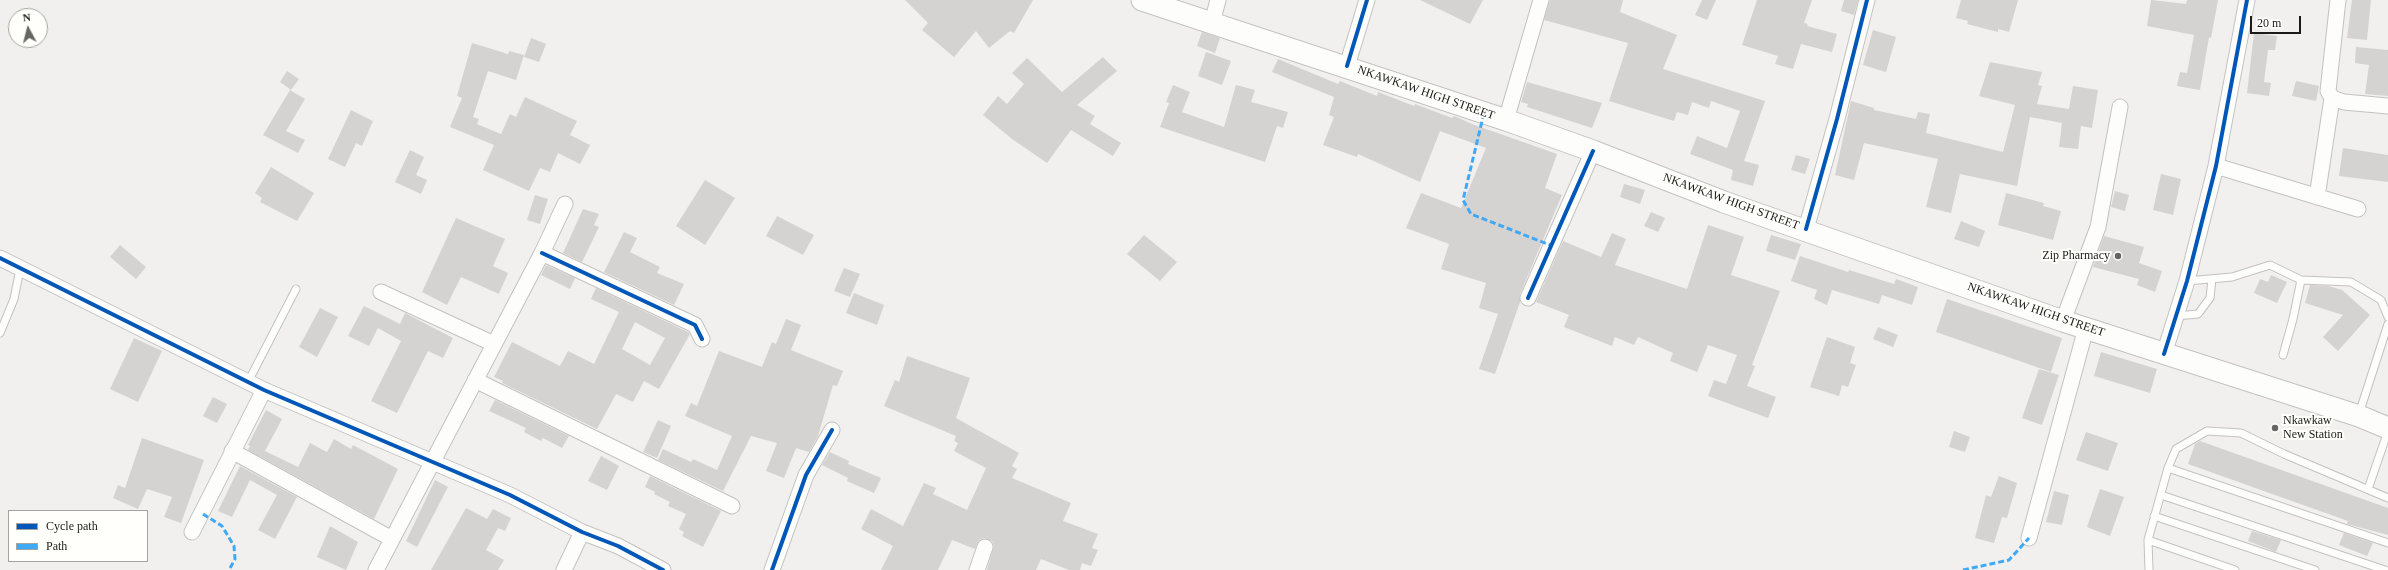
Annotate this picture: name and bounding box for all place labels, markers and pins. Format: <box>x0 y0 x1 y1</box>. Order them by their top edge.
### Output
place label: Zip Pharmacy <box>2042 249 2110 263</box>
marker: Zip Pharmacy <box>2113 251 2123 261</box>
place label: Nkawkaw New Station <box>2283 414 2343 442</box>
marker: Nkawkaw New Station <box>2270 423 2280 433</box>

